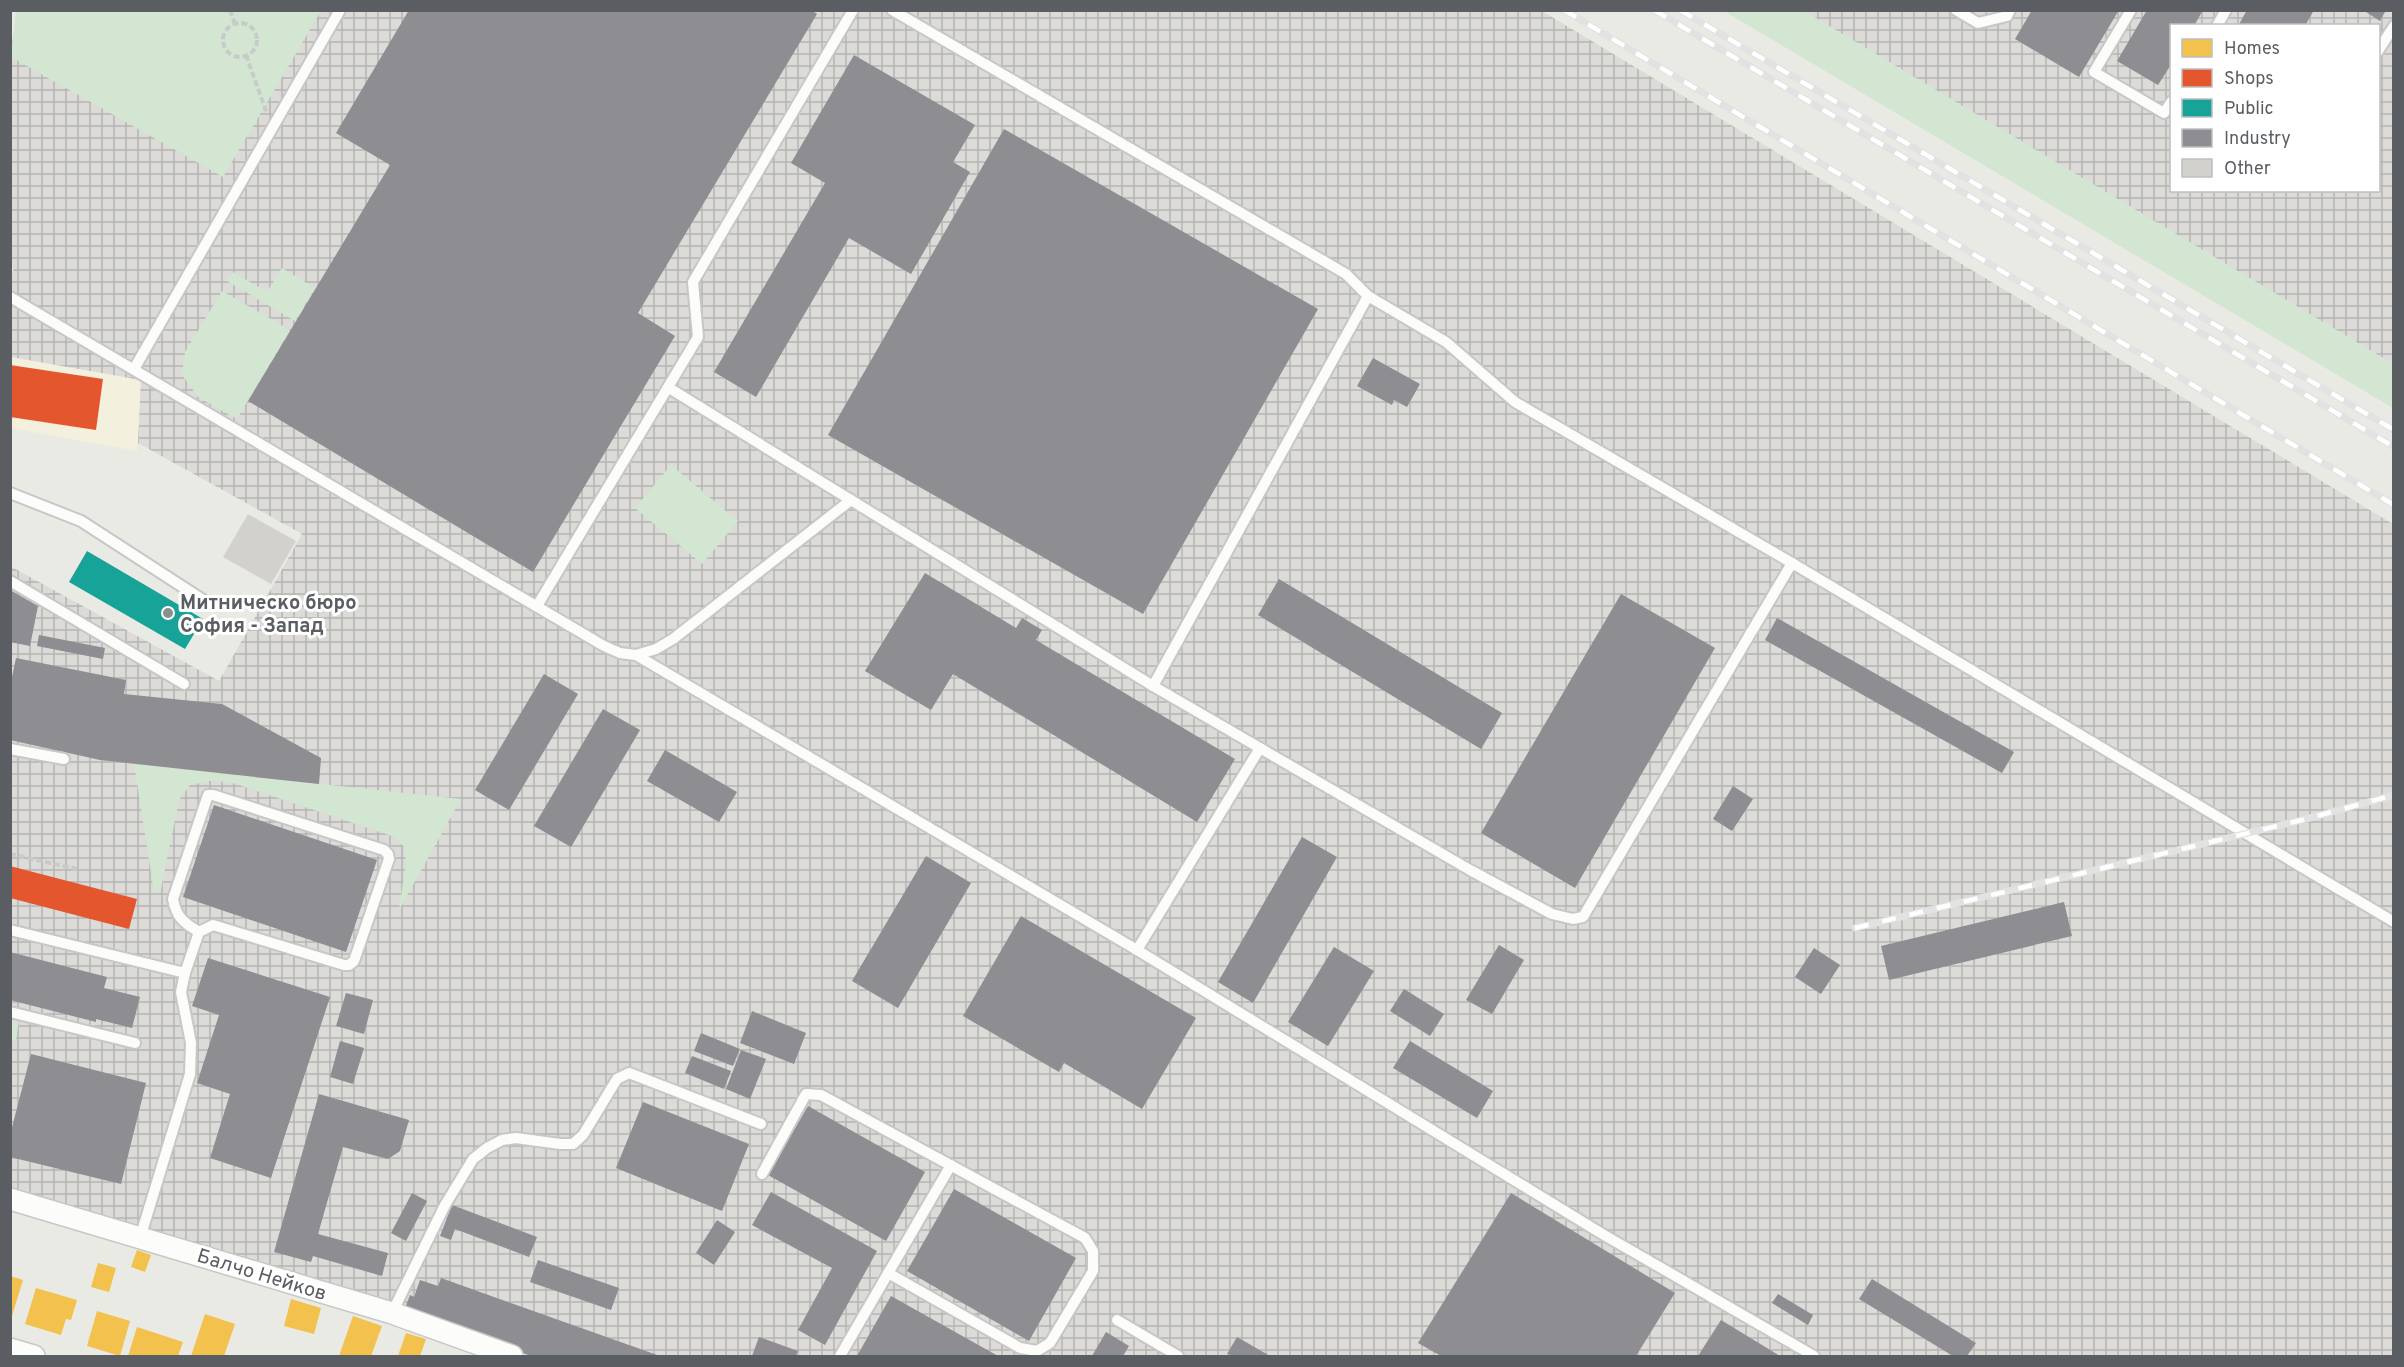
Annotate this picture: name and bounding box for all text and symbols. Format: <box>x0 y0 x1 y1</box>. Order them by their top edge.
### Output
legend <box>2170 24 2380 192</box>
text: Homes <box>2224 38 2280 61</box>
text: Shops <box>2224 68 2274 91</box>
text: Public <box>2224 98 2274 121</box>
text: Industry <box>2224 128 2291 151</box>
text: Other <box>2224 158 2271 181</box>
place label: Митническо бюро София - Запад <box>180 591 356 640</box>
marker: Митническо бюро София - Запад <box>161 606 175 620</box>
street label: Балчо Нейков <box>193 1244 329 1308</box>

